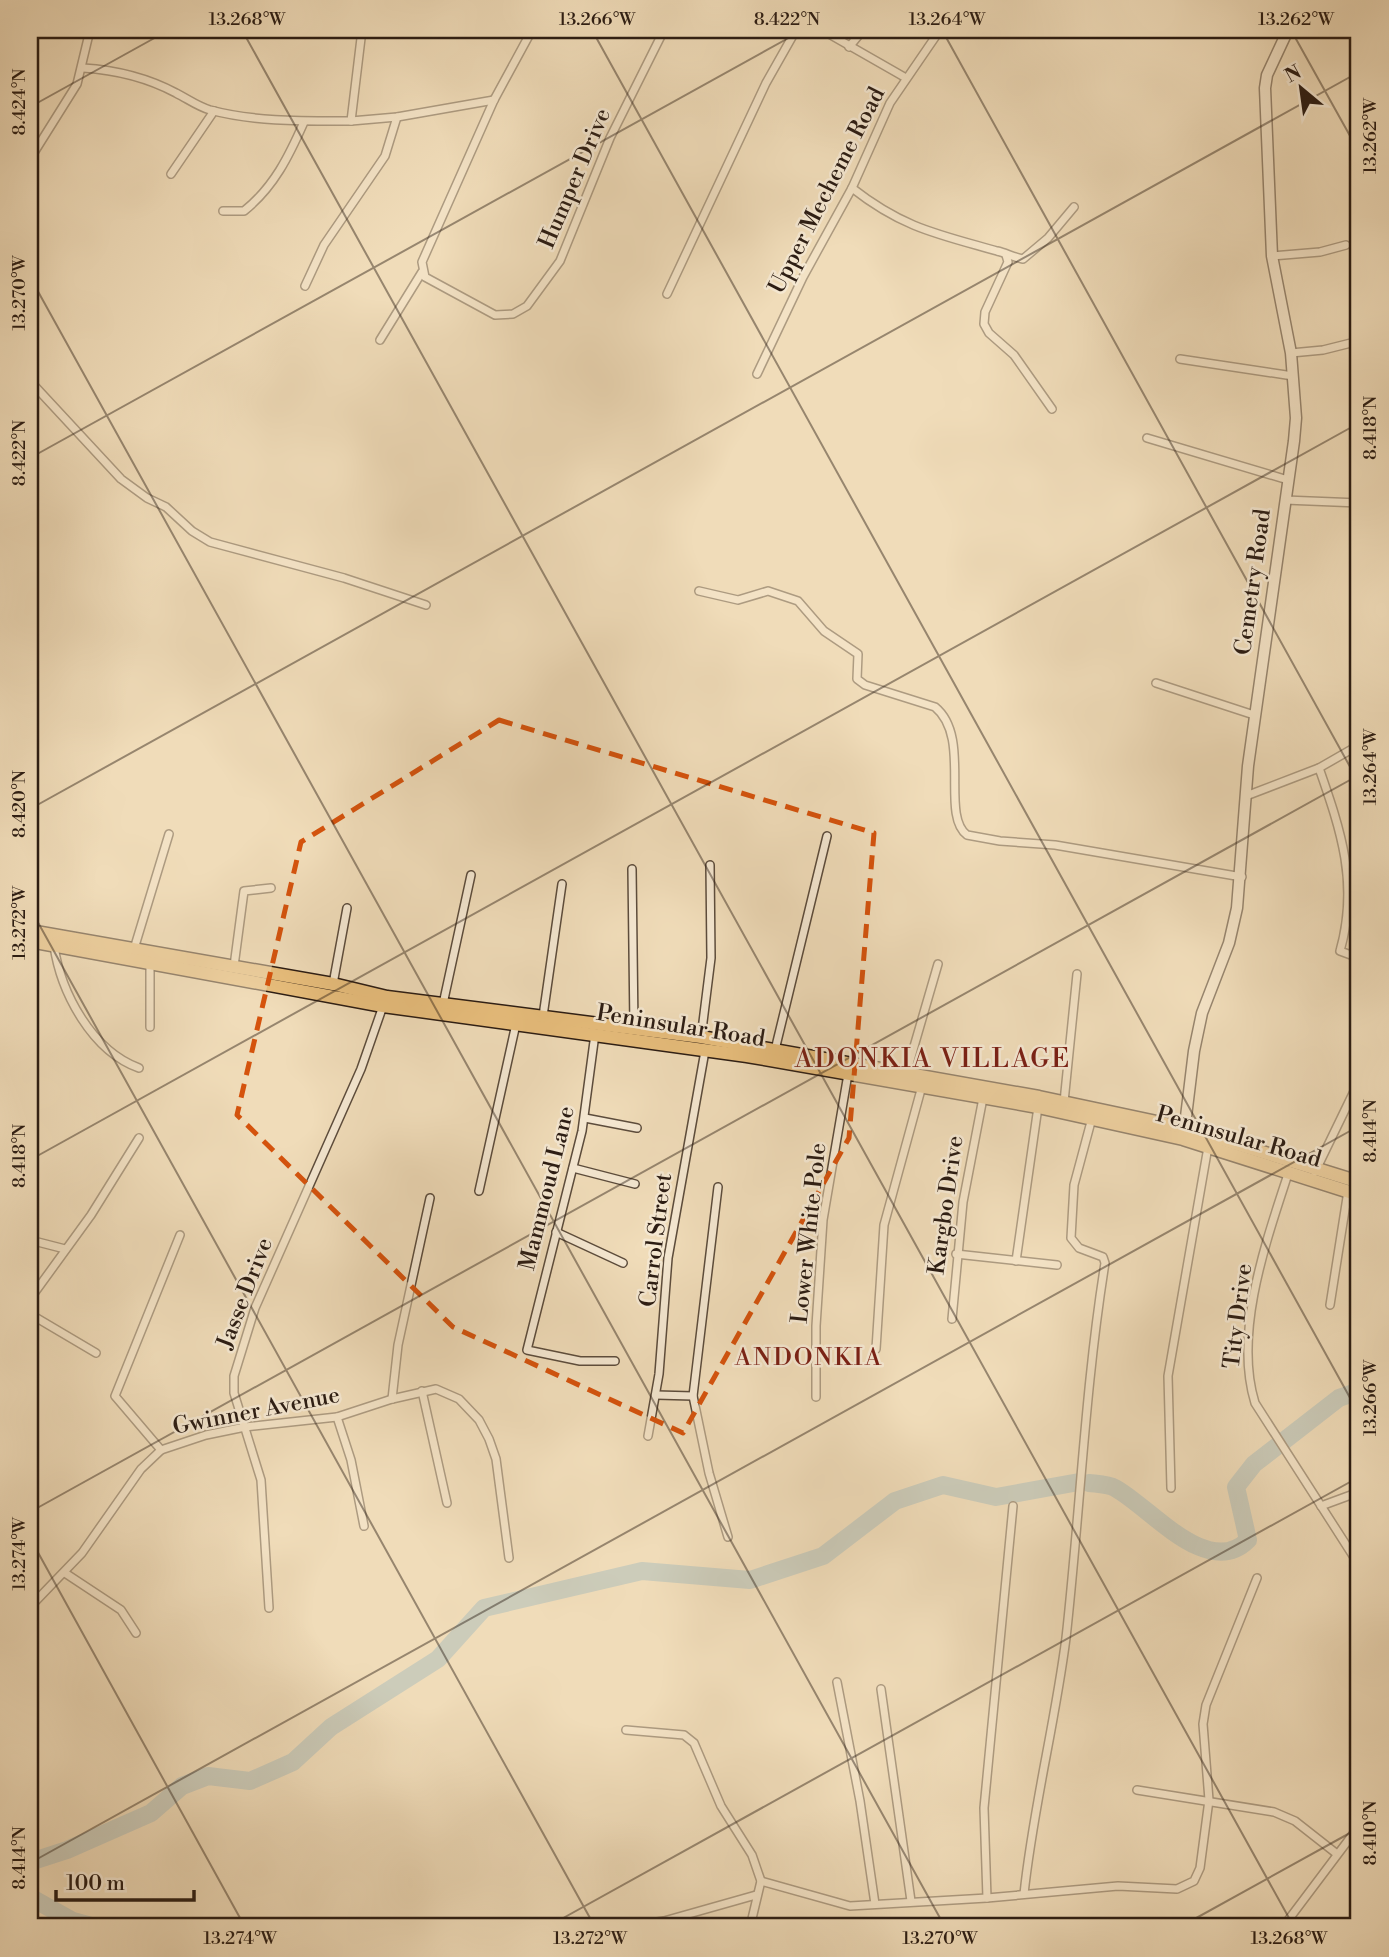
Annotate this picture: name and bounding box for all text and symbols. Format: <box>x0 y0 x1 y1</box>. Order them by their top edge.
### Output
text: 13.268°W <box>209 8 286 31</box>
text: 13.266°W <box>559 8 636 31</box>
text: 8.422°N <box>754 8 821 31</box>
text: 13.264°W <box>909 8 986 31</box>
text: 13.262°W <box>1258 8 1335 31</box>
north arrow <box>1266 52 1336 122</box>
text: N <box>1281 60 1306 88</box>
text: 8.424°N <box>8 68 31 135</box>
street label: Upper Mecheme Road <box>763 83 891 298</box>
text: 13.262°W <box>1359 97 1382 174</box>
street label: Humper Drive <box>533 104 617 253</box>
text: 13.270°W <box>8 255 31 331</box>
text: 8.418°N <box>1359 395 1382 460</box>
text: 8.422°N <box>8 419 31 486</box>
street label: Cemetry Road <box>1229 507 1277 657</box>
text: 13.264°W <box>1359 728 1382 805</box>
text: 8.420°N <box>8 769 31 838</box>
text: 13.272°W <box>8 885 31 960</box>
street label: Peninsular Road <box>594 999 767 1053</box>
district label: ADONKIA VILLAGE <box>794 1043 1071 1075</box>
text: 8.414°N <box>1359 1099 1382 1163</box>
street label: Peninsular Road <box>1153 1100 1325 1174</box>
street label: Mammoud Lane <box>513 1103 581 1273</box>
text: 8.418°N <box>8 1123 31 1188</box>
street label: Kargbo Drive <box>922 1134 970 1277</box>
street label: Lower White Pole <box>786 1141 832 1325</box>
street label: Carrol Street <box>634 1172 678 1309</box>
street label: Jasse Drive <box>211 1234 279 1354</box>
street label: Tity Drive <box>1218 1262 1258 1370</box>
district label: ANDONKIA <box>734 1343 883 1373</box>
text: 13.266°W <box>1359 1359 1382 1436</box>
street label: Gwinner Avenue <box>170 1381 342 1441</box>
text: 13.274°W <box>8 1517 31 1591</box>
text: 8.410°N <box>1359 1800 1382 1865</box>
text: 8.414°N <box>8 1826 31 1890</box>
scale bar <box>56 1859 194 1903</box>
text: 100 m <box>66 1871 125 1897</box>
text: 13.274°W <box>203 1927 277 1950</box>
text: 13.272°W <box>553 1927 628 1950</box>
text: 13.270°W <box>902 1927 978 1950</box>
text: 13.268°W <box>1251 1927 1328 1950</box>

